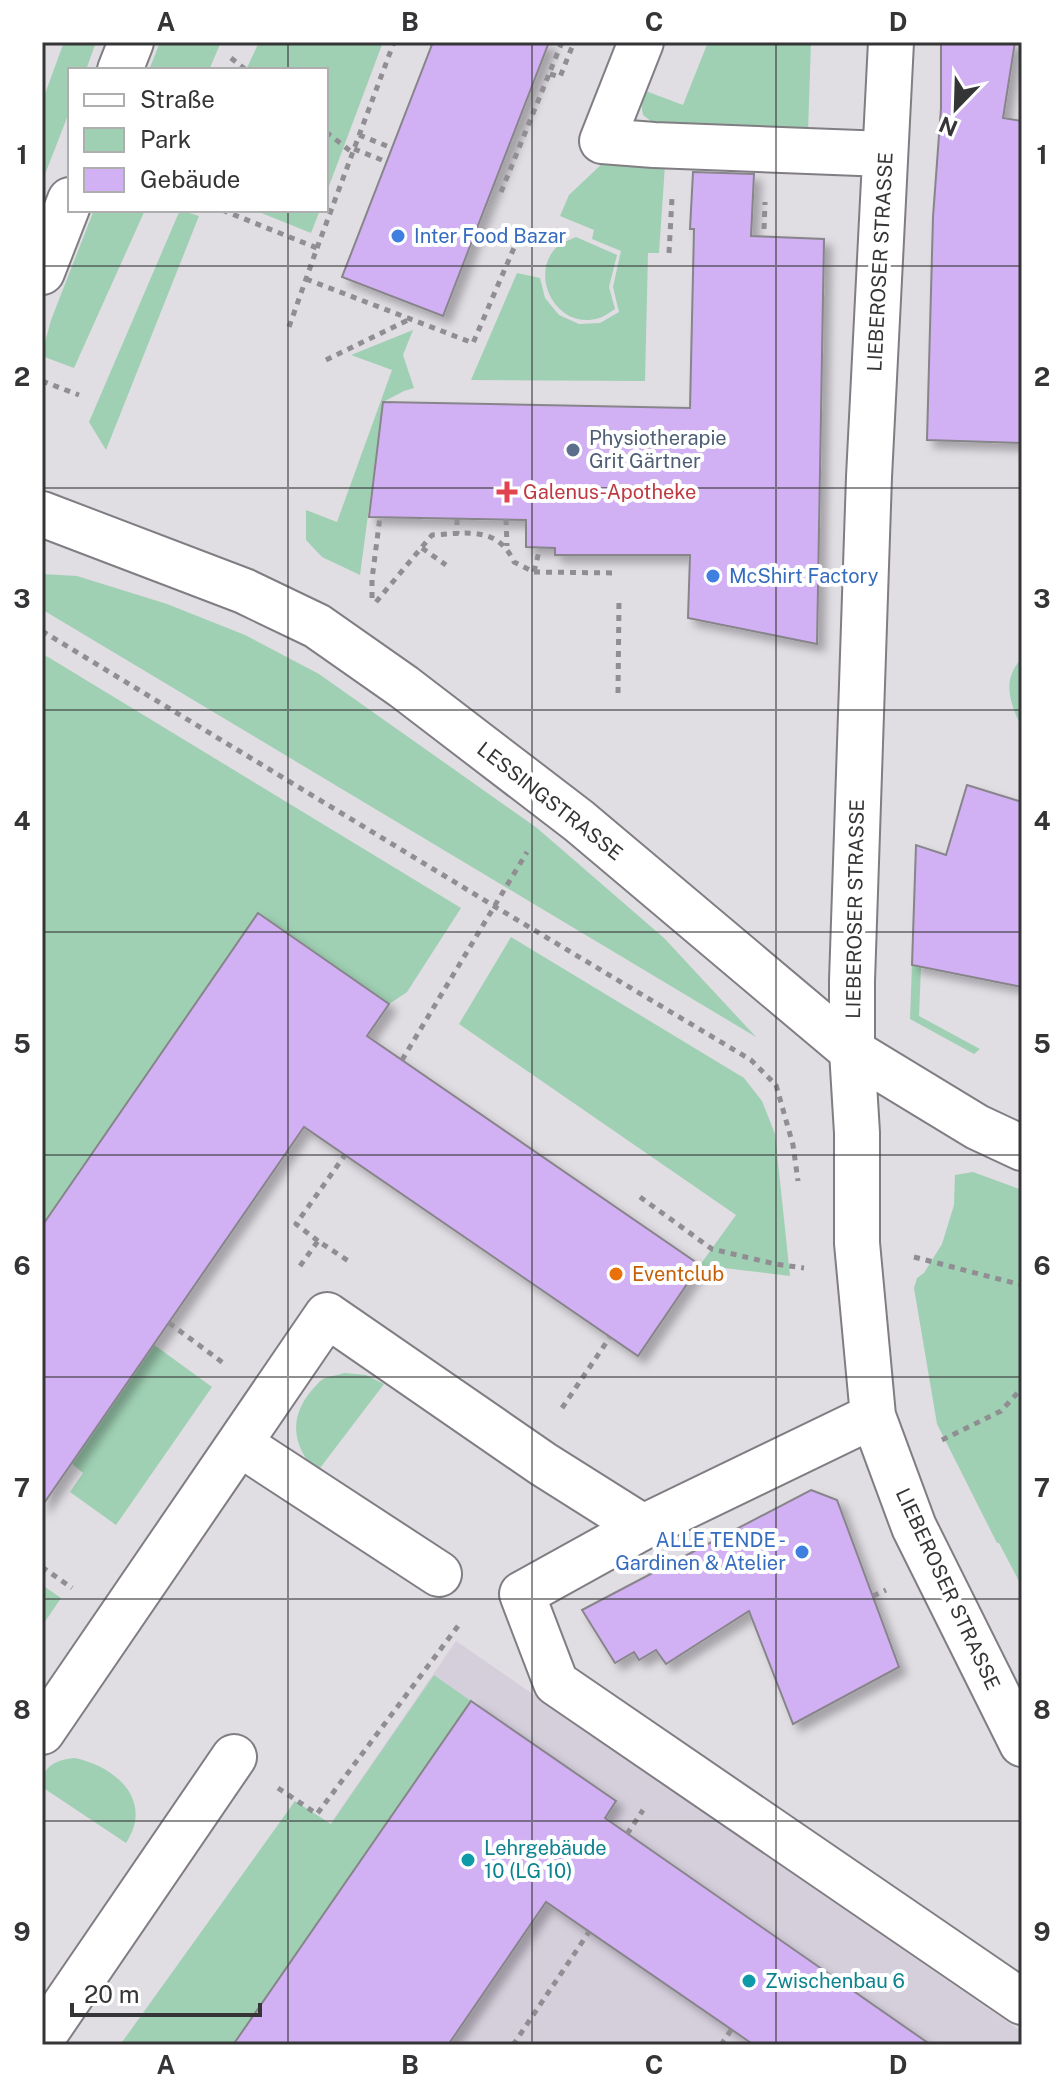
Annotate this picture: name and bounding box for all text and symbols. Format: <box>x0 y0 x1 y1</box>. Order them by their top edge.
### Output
text: A <box>157 6 176 37</box>
text: B <box>401 6 419 37</box>
text: C <box>645 6 663 37</box>
text: D <box>889 6 907 37</box>
legend <box>68 68 328 212</box>
north arrow <box>916 68 996 148</box>
text: Straße <box>140 85 215 113</box>
text: N <box>935 111 961 142</box>
text: Park <box>140 125 191 153</box>
text: 1 <box>16 139 28 170</box>
text: 1 <box>1036 139 1048 170</box>
street label: LIEBEROSER STRASSE <box>862 152 898 372</box>
text: Gebäude <box>140 165 240 193</box>
place label: Inter Food Bazar <box>414 224 566 248</box>
marker: Inter Food Bazar <box>389 227 407 245</box>
text: 2 <box>14 361 30 392</box>
text: 2 <box>1034 361 1050 392</box>
place label: Physiotherapie Grit Gärtner <box>589 426 727 473</box>
marker: Physiotherapie Grit Gärtner <box>564 441 582 459</box>
place label: Galenus-Apotheke <box>523 480 696 504</box>
marker: Galenus-Apotheke <box>498 483 516 501</box>
place label: McShirt Factory <box>729 564 879 588</box>
marker: McShirt Factory <box>704 567 722 585</box>
text: 3 <box>13 583 31 614</box>
text: 3 <box>1033 583 1051 614</box>
street label: LESSINGSTRASSE <box>472 737 628 865</box>
street label: LIEBEROSER STRASSE <box>841 799 869 1019</box>
text: 4 <box>13 805 31 836</box>
text: 4 <box>1033 805 1051 836</box>
text: 5 <box>13 1028 31 1059</box>
text: 5 <box>1033 1028 1051 1059</box>
text: 6 <box>13 1250 31 1281</box>
text: 6 <box>1033 1250 1051 1281</box>
place label: Eventclub <box>632 1262 724 1286</box>
marker: Eventclub <box>607 1265 625 1283</box>
text: 7 <box>14 1472 30 1503</box>
text: 7 <box>1034 1472 1050 1503</box>
street label: LIEBEROSER STRASSE <box>891 1484 1005 1694</box>
place label: ALLE TENDE - Gardinen & Atelier <box>615 1528 786 1575</box>
marker: ALLE TENDE - Gardinen & Atelier <box>793 1543 811 1561</box>
text: 8 <box>13 1694 31 1725</box>
text: 8 <box>1033 1694 1051 1725</box>
place label: Lehrgebäude 10 (LG 10) <box>484 1836 607 1883</box>
marker: Lehrgebäude 10 (LG 10) <box>459 1851 477 1869</box>
text: 9 <box>13 1916 31 1947</box>
text: 9 <box>1033 1916 1051 1947</box>
scale bar <box>72 1967 260 2017</box>
place label: Zwischenbau 6 <box>765 1969 905 1993</box>
marker: Zwischenbau 6 <box>740 1972 758 1990</box>
text: 20 m <box>84 1980 140 2008</box>
text: A <box>157 2049 176 2080</box>
text: B <box>401 2049 419 2080</box>
text: C <box>645 2049 663 2080</box>
text: D <box>889 2049 907 2080</box>

